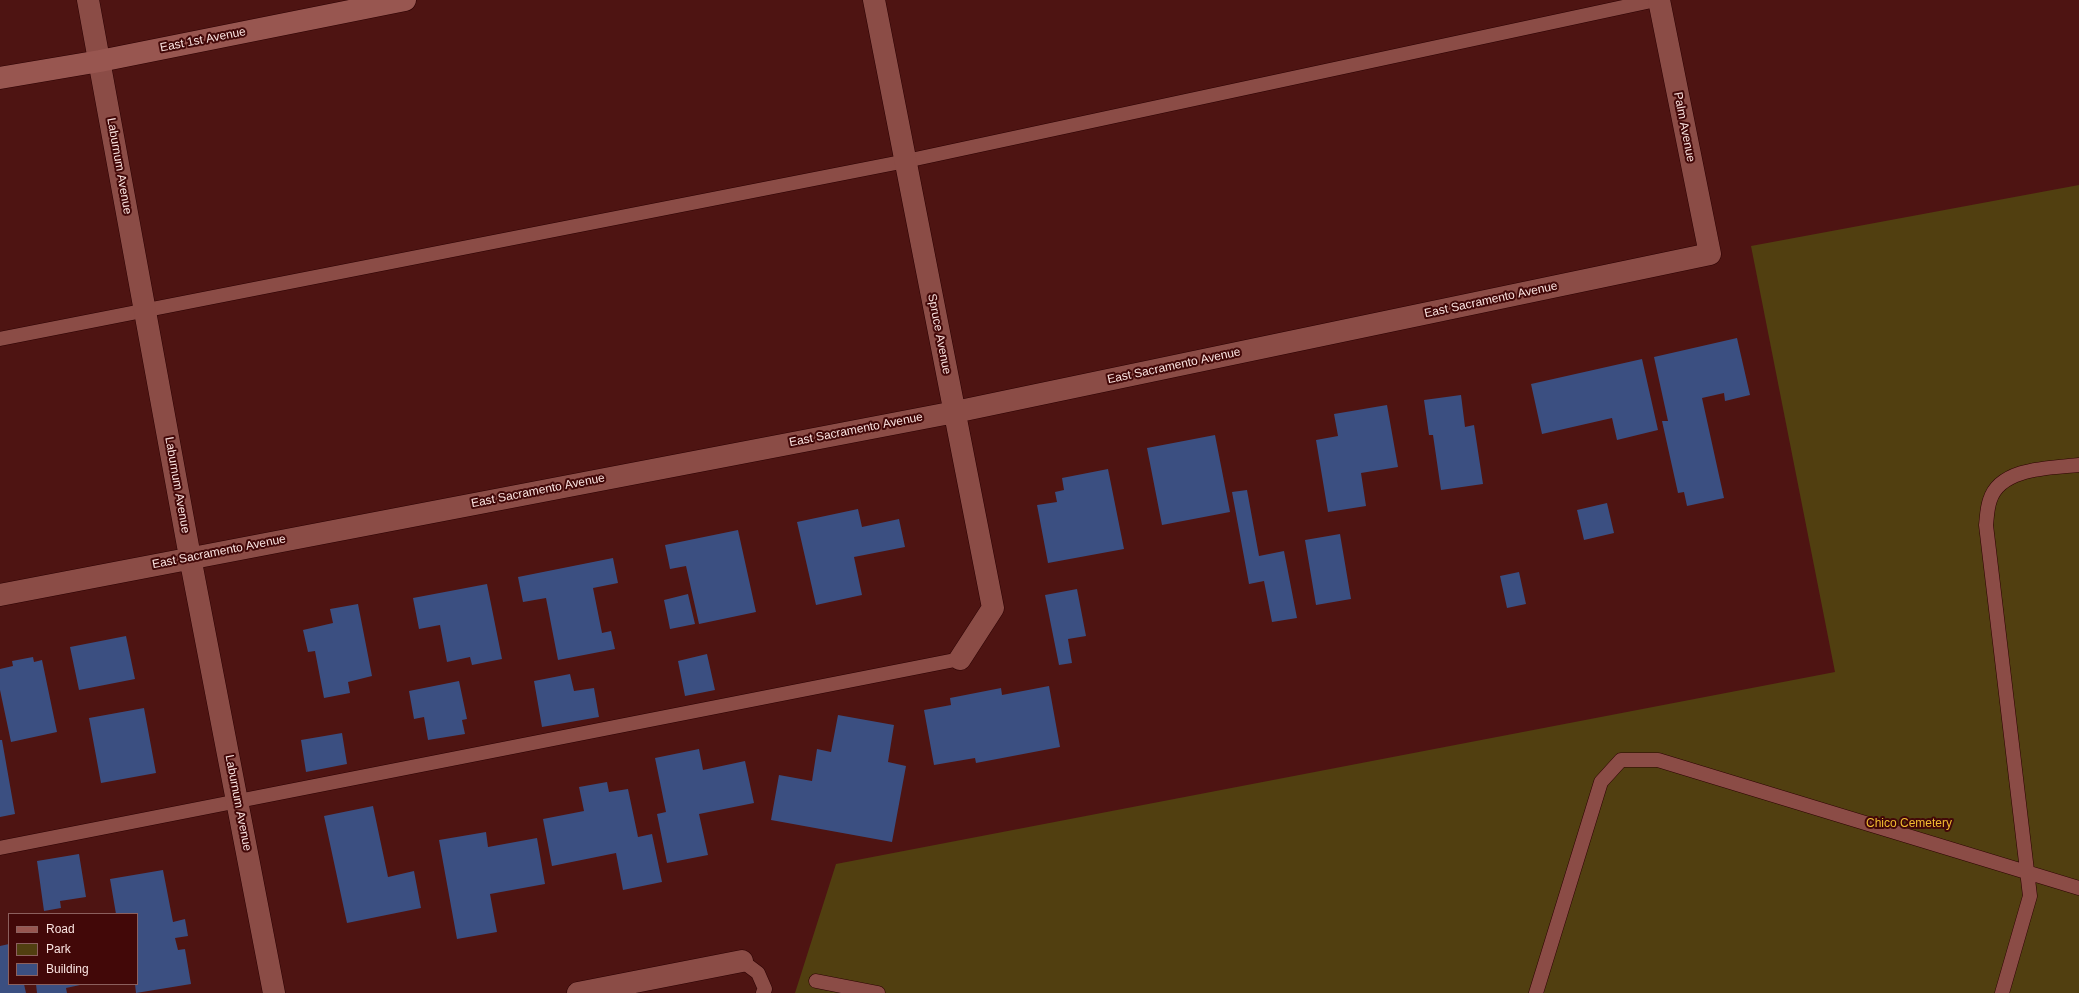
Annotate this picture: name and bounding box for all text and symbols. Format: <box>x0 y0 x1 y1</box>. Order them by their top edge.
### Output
street label: East 1st Avenue <box>159 25 247 55</box>
street label: Palm Avenue <box>1670 91 1698 163</box>
street label: Laburnum Avenue <box>103 117 135 215</box>
street label: East Sacramento Avenue <box>1423 279 1559 321</box>
street label: Spruce Avenue <box>924 292 954 376</box>
street label: East Sacramento Avenue <box>1106 345 1242 387</box>
street label: East Sacramento Avenue <box>788 410 924 450</box>
street label: Laburnum Avenue <box>161 436 193 534</box>
street label: East Sacramento Avenue <box>470 471 606 511</box>
street label: East Sacramento Avenue <box>151 532 287 572</box>
street label: Laburnum Avenue <box>222 754 254 852</box>
park label: Chico Cemetery <box>1866 817 1952 831</box>
legend <box>8 913 138 985</box>
text: Road <box>46 922 75 936</box>
text: Park <box>46 942 71 956</box>
text: Building <box>46 962 89 976</box>

